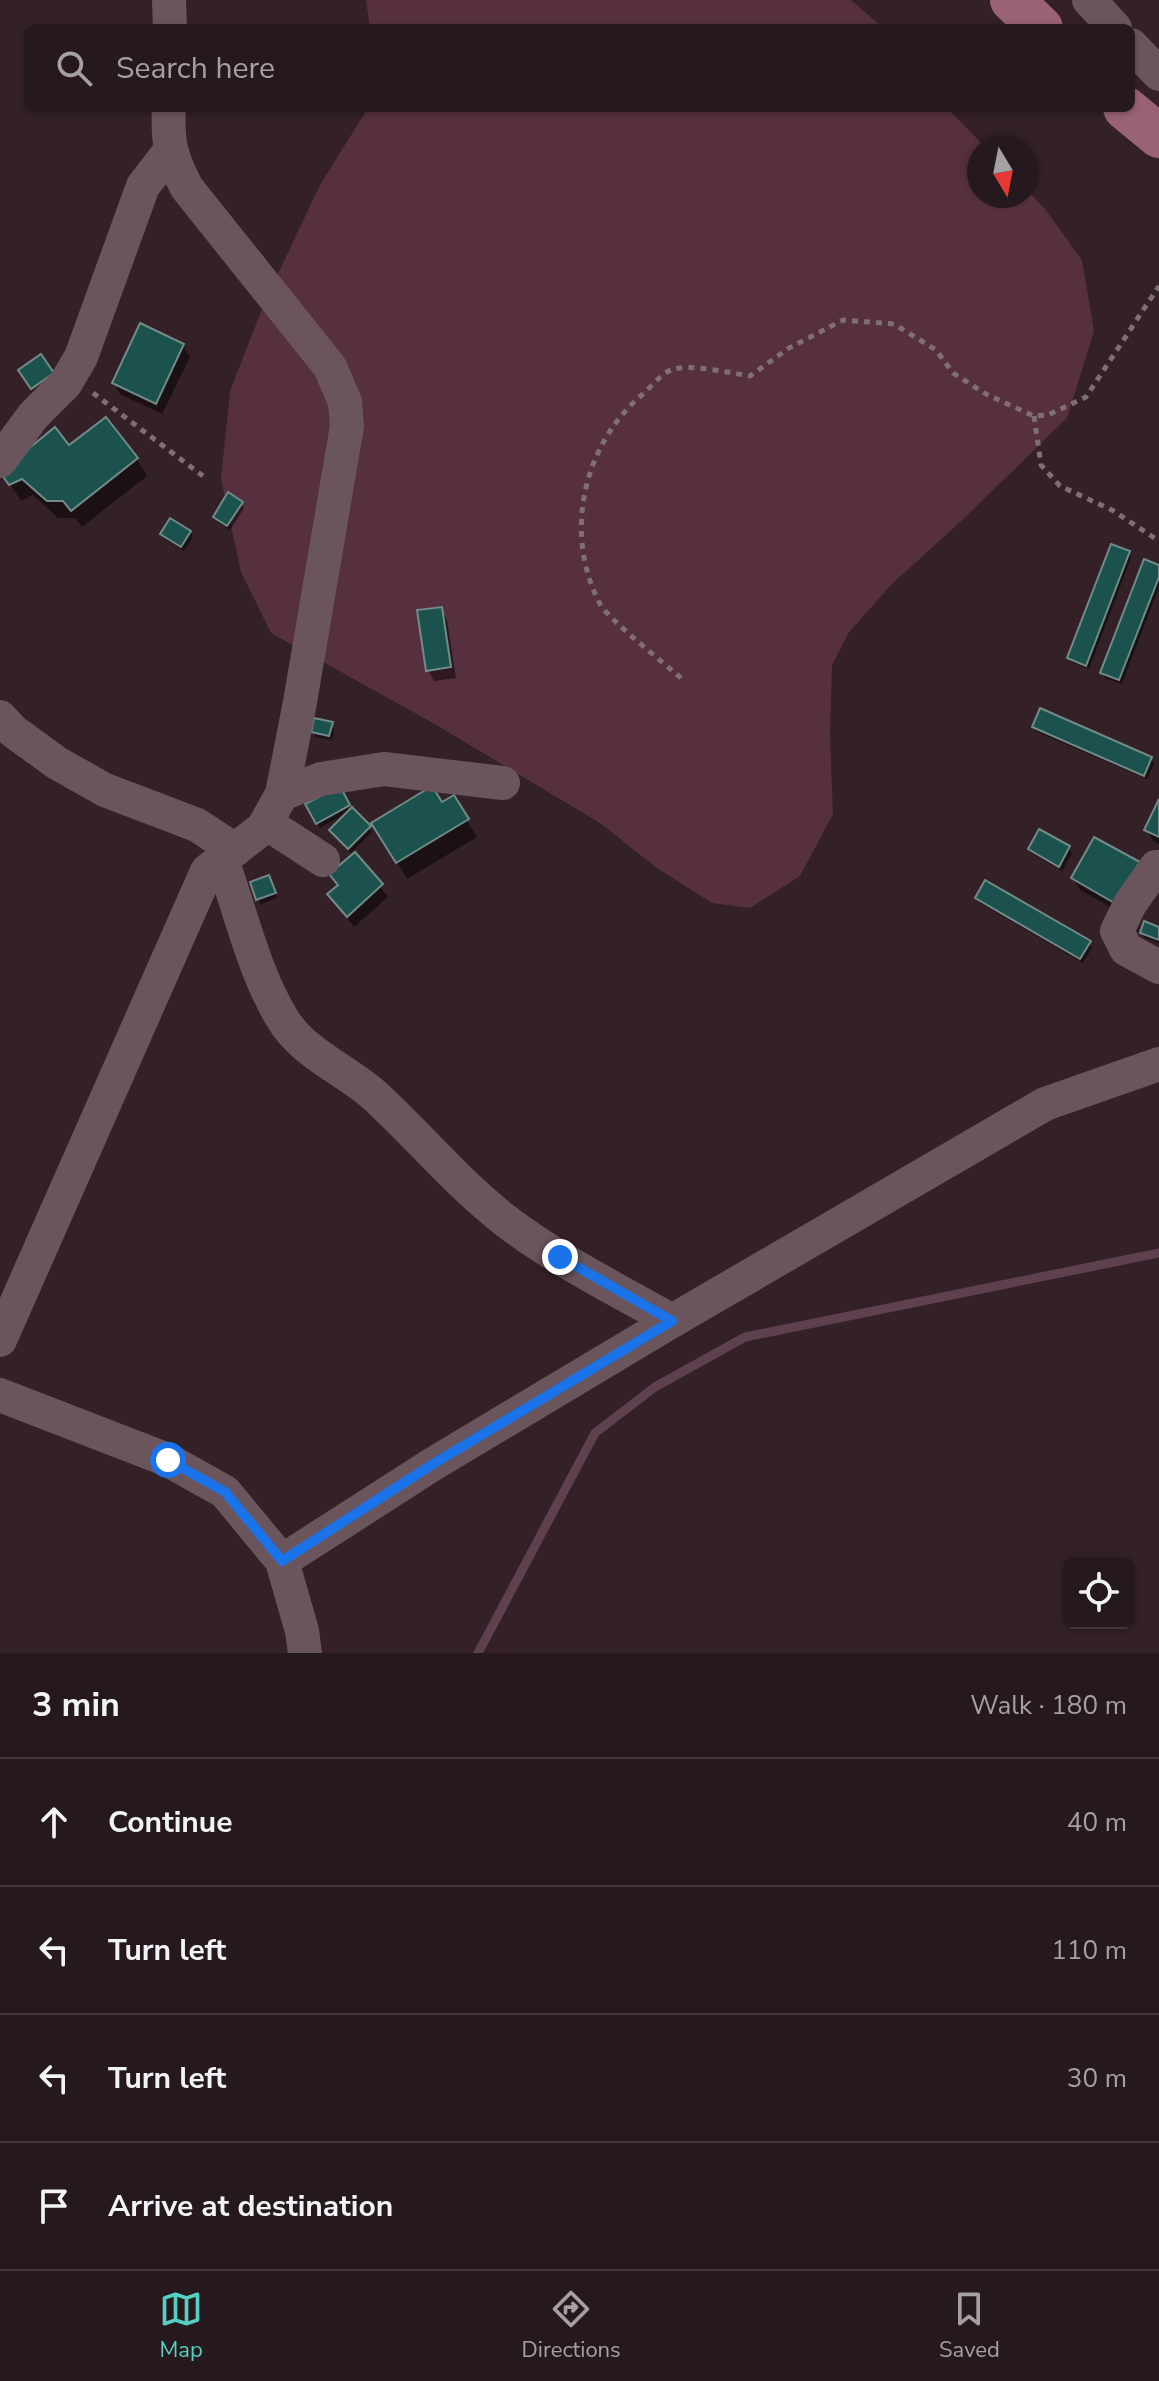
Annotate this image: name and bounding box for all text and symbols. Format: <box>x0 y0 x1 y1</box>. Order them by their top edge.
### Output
search box <box>24 24 1135 112</box>
icon: search <box>52 46 96 90</box>
text: Search here <box>116 48 275 89</box>
north arrow <box>967 136 1039 208</box>
route end <box>542 1239 578 1275</box>
route start <box>150 1442 186 1478</box>
map controls <box>1063 1557 1135 1629</box>
button: locate <box>1063 1557 1135 1629</box>
text: 3 min <box>32 1682 120 1728</box>
text: Walk · 180 m <box>970 1688 1127 1723</box>
icon: ahead <box>32 1800 76 1844</box>
text: Continue <box>108 1802 233 1843</box>
text: 40 m <box>1067 1805 1127 1840</box>
icon: left <box>32 1928 76 1972</box>
text: Turn left <box>108 1930 226 1971</box>
text: 110 m <box>1051 1933 1127 1968</box>
icon: left <box>32 2056 76 2100</box>
text: Turn left <box>108 2058 226 2099</box>
text: 30 m <box>1067 2061 1127 2096</box>
icon: arrive <box>32 2184 76 2228</box>
text: Arrive at destination <box>108 2186 393 2227</box>
tab: Map <box>159 2287 203 2365</box>
tab: Directions <box>522 2287 621 2365</box>
tab: Saved <box>939 2287 1000 2365</box>

